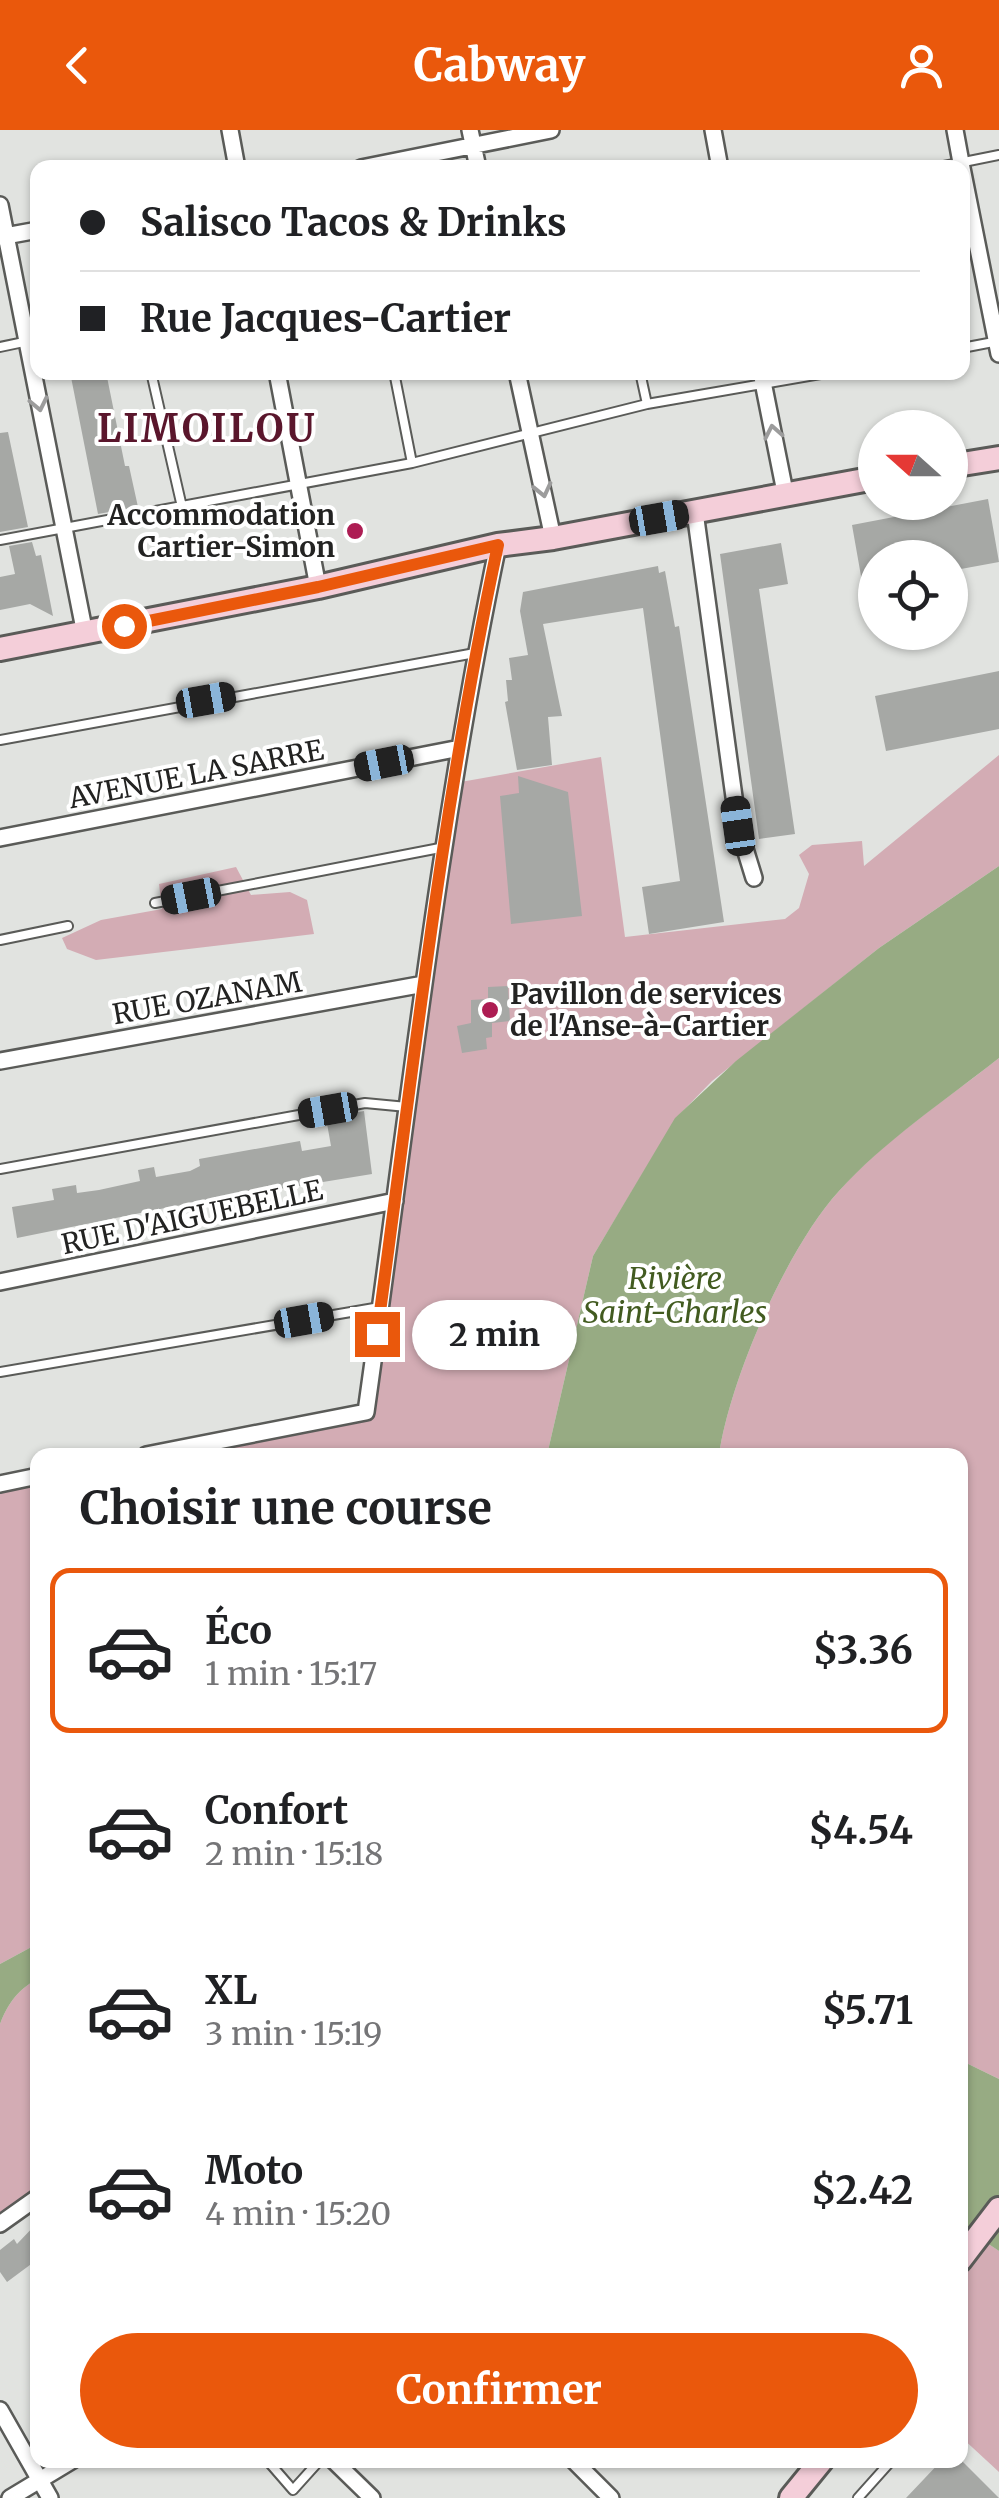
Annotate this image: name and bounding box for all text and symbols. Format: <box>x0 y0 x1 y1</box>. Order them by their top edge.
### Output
text: Cabway <box>414 37 585 93</box>
icon: back <box>50 38 105 93</box>
icon: person <box>894 38 949 93</box>
text: Salisco Tacos & Drinks <box>140 199 567 246</box>
text: Rue Jacques-Cartier <box>140 295 511 342</box>
one-way arrow <box>27 395 48 412</box>
district label: LIMOILOU <box>97 405 317 452</box>
north arrow <box>858 410 968 520</box>
map controls <box>858 410 968 650</box>
one-way arrow <box>763 424 784 441</box>
one-way arrow <box>531 481 552 498</box>
place label: Accommodation Cartier-Simon <box>106 497 335 565</box>
car <box>627 498 691 538</box>
marker: Accommodation Cartier-Simon <box>344 520 366 542</box>
button: locate <box>858 540 968 650</box>
route start <box>102 604 147 649</box>
car <box>174 680 238 720</box>
street label: AVENUE LA SARRE <box>65 732 327 817</box>
car <box>352 743 416 783</box>
car <box>719 794 757 858</box>
car <box>159 876 223 916</box>
street label: RUE OZANAM <box>110 964 305 1032</box>
place label: Pavillon de services de l'Anse-à-Cartier <box>510 976 782 1044</box>
marker: Pavillon de services de l'Anse-à-Cartier <box>479 999 501 1021</box>
car <box>296 1090 360 1130</box>
street label: RUE D'AIGUEBELLE <box>58 1172 326 1262</box>
water label: Rivière Saint-Charles <box>583 1259 767 1331</box>
callout: 2 min <box>412 1299 577 1369</box>
car <box>272 1300 336 1340</box>
route end <box>355 1312 400 1357</box>
text: 2 min <box>449 1315 540 1355</box>
text: Choisir une course <box>80 1480 492 1536</box>
icon: car <box>85 1606 175 1696</box>
text: Éco <box>205 1607 272 1654</box>
text: $3.36 <box>813 1627 913 1674</box>
text: 1 min · 15:17 <box>205 1654 377 1694</box>
icon: car <box>85 1786 175 1876</box>
text: Confort <box>205 1787 348 1834</box>
text: $4.54 <box>808 1807 913 1854</box>
text: 2 min · 15:18 <box>205 1834 383 1874</box>
icon: car <box>85 1966 175 2056</box>
text: XL <box>205 1967 257 2014</box>
text: $5.71 <box>822 1987 913 2034</box>
text: 3 min · 15:19 <box>205 2014 382 2054</box>
icon: car <box>85 2146 175 2236</box>
text: Moto <box>205 2147 303 2194</box>
text: $2.42 <box>811 2167 913 2214</box>
text: 4 min · 15:20 <box>205 2194 391 2234</box>
button: Confirmer <box>80 2333 918 2448</box>

